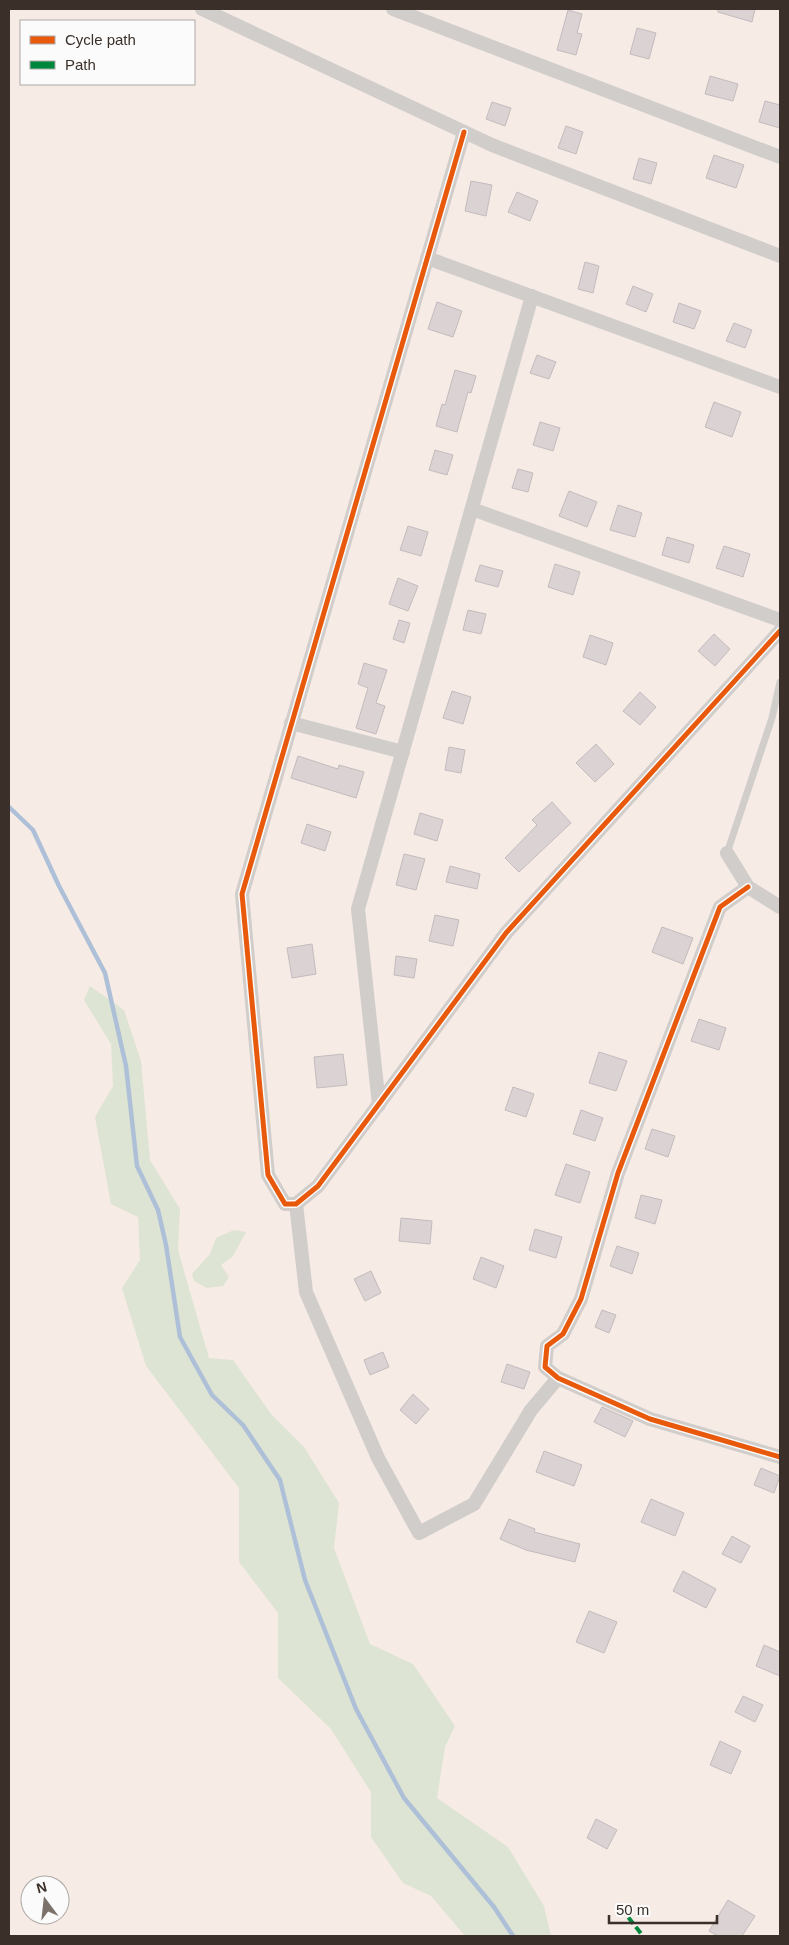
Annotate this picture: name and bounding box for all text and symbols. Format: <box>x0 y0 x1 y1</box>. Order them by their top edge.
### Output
legend <box>20 20 195 85</box>
text: Cycle path <box>65 31 136 48</box>
text: Path <box>65 56 96 73</box>
north arrow <box>20 1875 70 1925</box>
text: N <box>35 1878 49 1896</box>
scale bar <box>609 1892 716 1924</box>
text: 50 m <box>616 1901 649 1918</box>

